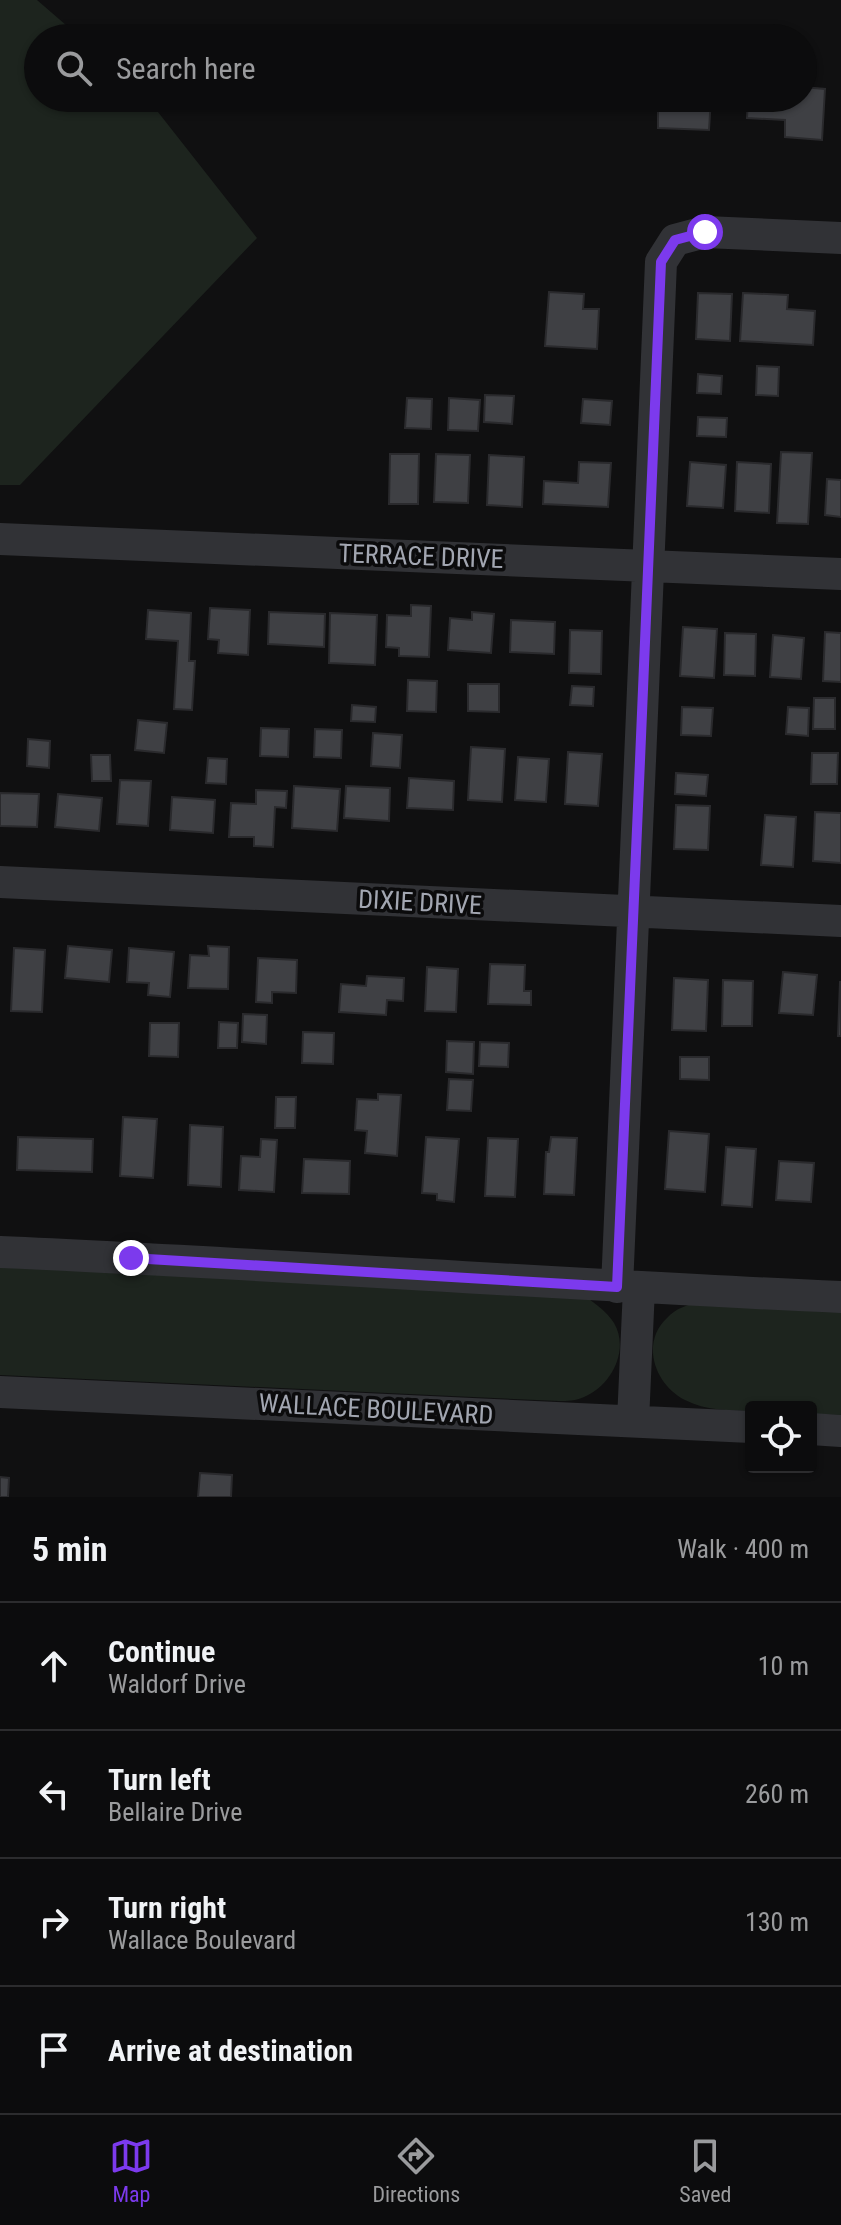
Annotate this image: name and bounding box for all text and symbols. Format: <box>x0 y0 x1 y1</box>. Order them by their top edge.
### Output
search box <box>24 24 817 112</box>
icon: search <box>52 46 96 90</box>
text: Search here <box>116 51 256 86</box>
route start <box>687 214 723 250</box>
street label: TERRACE DRIVE <box>338 538 504 574</box>
street label: DIXIE DRIVE <box>357 884 483 920</box>
route end <box>113 1240 149 1276</box>
street label: WALLACE BOULEVARD <box>258 1388 494 1430</box>
map controls <box>745 1401 817 1473</box>
button: locate <box>745 1401 817 1473</box>
text: 5 min <box>32 1529 108 1569</box>
text: Walk · 400 m <box>677 1534 809 1564</box>
text: Continue <box>108 1634 215 1669</box>
icon: ahead <box>32 1644 76 1688</box>
text: 10 m <box>758 1651 809 1681</box>
text: Waldorf Drive <box>108 1669 246 1699</box>
text: Turn left <box>108 1762 211 1797</box>
icon: left <box>32 1772 76 1816</box>
text: 260 m <box>745 1779 809 1809</box>
text: Bellaire Drive <box>108 1797 242 1827</box>
text: Turn right <box>108 1890 226 1925</box>
icon: right <box>32 1900 76 1944</box>
text: 130 m <box>745 1907 809 1937</box>
text: Wallace Boulevard <box>108 1925 296 1955</box>
icon: arrive <box>32 2028 76 2072</box>
text: Arrive at destination <box>108 2033 353 2068</box>
tab: Map <box>109 2134 153 2207</box>
tab: Directions <box>372 2134 460 2207</box>
tab: Saved <box>679 2134 732 2207</box>

